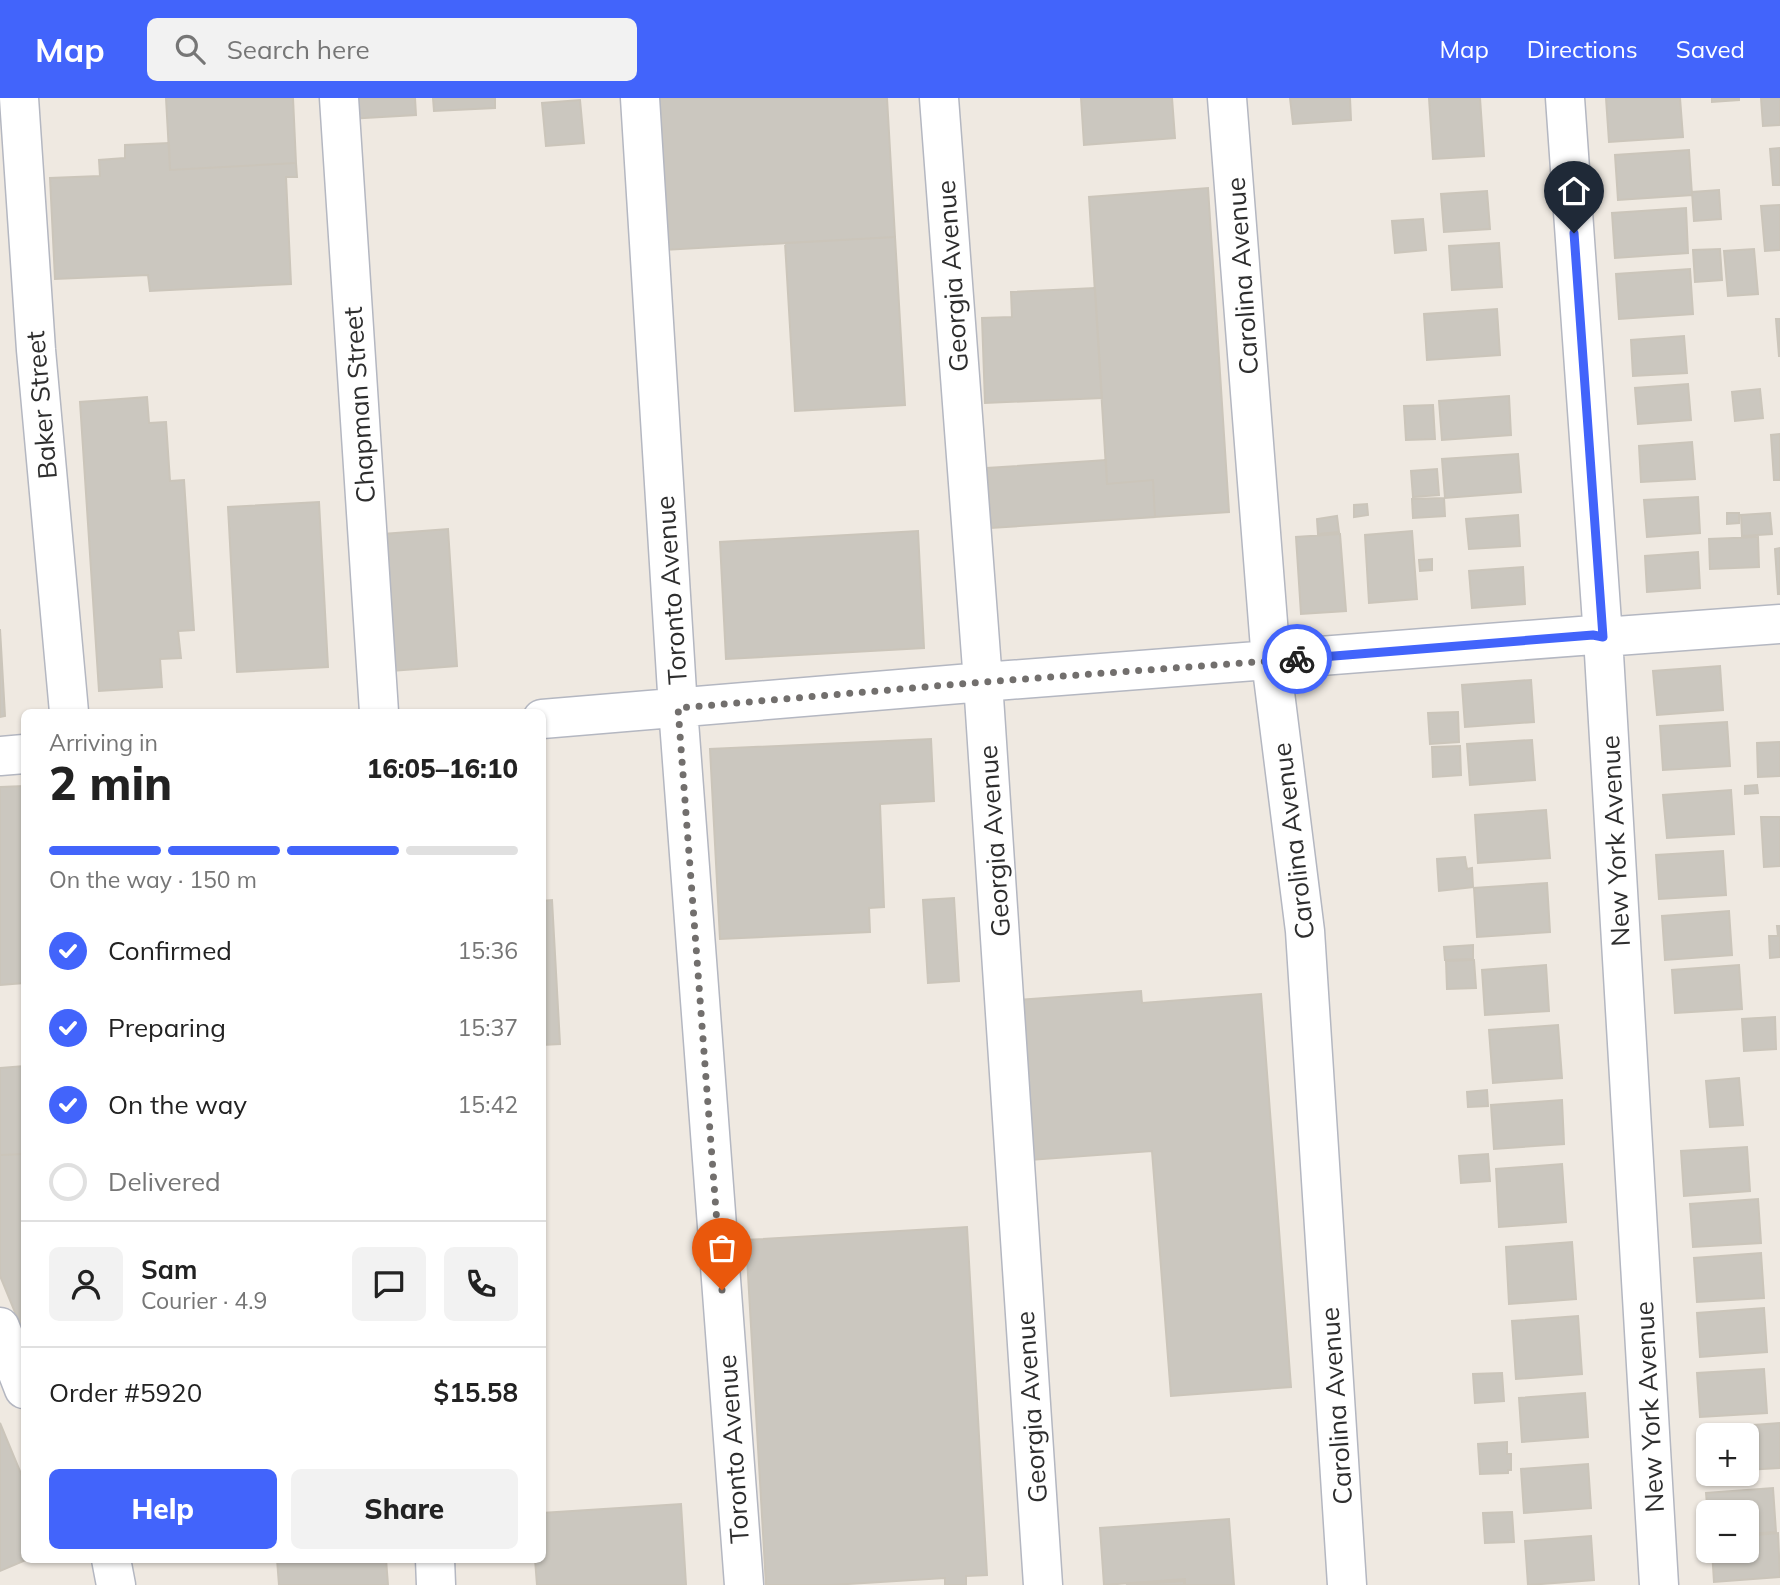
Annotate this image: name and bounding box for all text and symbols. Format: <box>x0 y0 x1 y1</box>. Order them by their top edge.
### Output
search box <box>147 18 637 81</box>
text: Map <box>35 29 105 70</box>
icon: search <box>171 30 209 68</box>
text: Search here <box>227 33 370 66</box>
text: Map <box>1439 34 1489 64</box>
text: Directions <box>1527 34 1638 64</box>
text: Saved <box>1676 34 1745 64</box>
pin <box>1544 161 1604 233</box>
icon: home <box>1555 172 1593 210</box>
street label: Carolina Avenue <box>1219 176 1265 376</box>
street label: Georgia Avenue <box>929 179 975 373</box>
street label: Chapman Street <box>336 306 382 504</box>
street label: Baker Street <box>18 330 64 480</box>
street label: Toronto Avenue <box>648 495 694 685</box>
courier <box>1262 624 1332 694</box>
icon: bike <box>1278 640 1316 678</box>
text: Arriving in <box>49 728 158 757</box>
street label: New York Avenue <box>1593 735 1637 947</box>
street label: Carolina Avenue <box>1265 741 1321 941</box>
street label: Georgia Avenue <box>971 744 1017 938</box>
text: 16:05–16:10 <box>367 752 518 785</box>
text: 2 min <box>49 754 172 812</box>
text: On the way · 150 m <box>49 865 257 894</box>
icon: check <box>49 932 87 970</box>
text: Confirmed <box>108 934 232 967</box>
text: 15:36 <box>458 936 518 965</box>
icon: check <box>49 1009 87 1047</box>
text: Preparing <box>108 1011 226 1044</box>
text: 15:37 <box>458 1013 518 1042</box>
icon: check <box>49 1086 87 1124</box>
text: On the way <box>108 1088 247 1121</box>
text: 15:42 <box>458 1090 518 1119</box>
text: Delivered <box>108 1165 221 1198</box>
pin <box>692 1218 752 1290</box>
icon: bag <box>703 1229 741 1267</box>
button: person <box>49 1247 123 1321</box>
button: chat <box>352 1247 426 1321</box>
button: phone <box>444 1247 518 1321</box>
text: Sam <box>141 1253 197 1286</box>
text: Courier · 4.9 <box>141 1286 267 1315</box>
street label: New York Avenue <box>1627 1301 1671 1513</box>
street label: Carolina Avenue <box>1313 1306 1359 1506</box>
street label: Georgia Avenue <box>1008 1310 1054 1504</box>
street label: Toronto Avenue <box>710 1354 756 1544</box>
text: Order #5920 <box>49 1376 202 1409</box>
text: $15.58 <box>434 1376 518 1409</box>
map controls <box>1696 1423 1759 1563</box>
button: + <box>1696 1423 1759 1486</box>
button: Help <box>49 1469 277 1549</box>
button: Share <box>291 1469 518 1549</box>
button: − <box>1696 1500 1759 1563</box>

